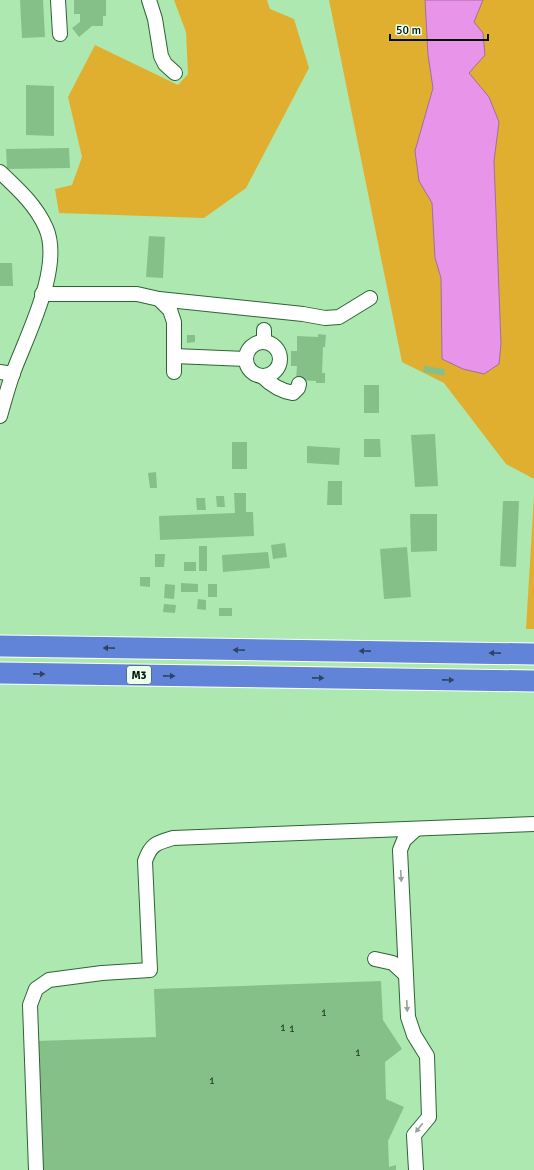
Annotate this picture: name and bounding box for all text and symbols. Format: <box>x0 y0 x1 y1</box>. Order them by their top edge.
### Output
scale bar <box>390 16 488 42</box>
text: 50 m <box>396 23 421 38</box>
one-way arrow <box>102 645 115 651</box>
one-way arrow <box>233 646 245 653</box>
one-way arrow <box>359 648 371 655</box>
one-way arrow <box>489 650 501 657</box>
road number: M3 <box>127 666 151 684</box>
one-way arrow <box>33 670 45 677</box>
one-way arrow <box>163 672 175 679</box>
one-way arrow <box>312 675 325 681</box>
one-way arrow <box>442 677 455 683</box>
one-way arrow <box>398 870 404 883</box>
one-way arrow <box>404 1000 411 1012</box>
house number: 1 <box>321 1007 327 1019</box>
house number: 1 <box>280 1022 286 1034</box>
house number: 1 <box>289 1023 295 1035</box>
house number: 1 <box>355 1047 361 1059</box>
house number: 1 <box>209 1075 215 1087</box>
one-way arrow <box>415 1123 424 1134</box>

